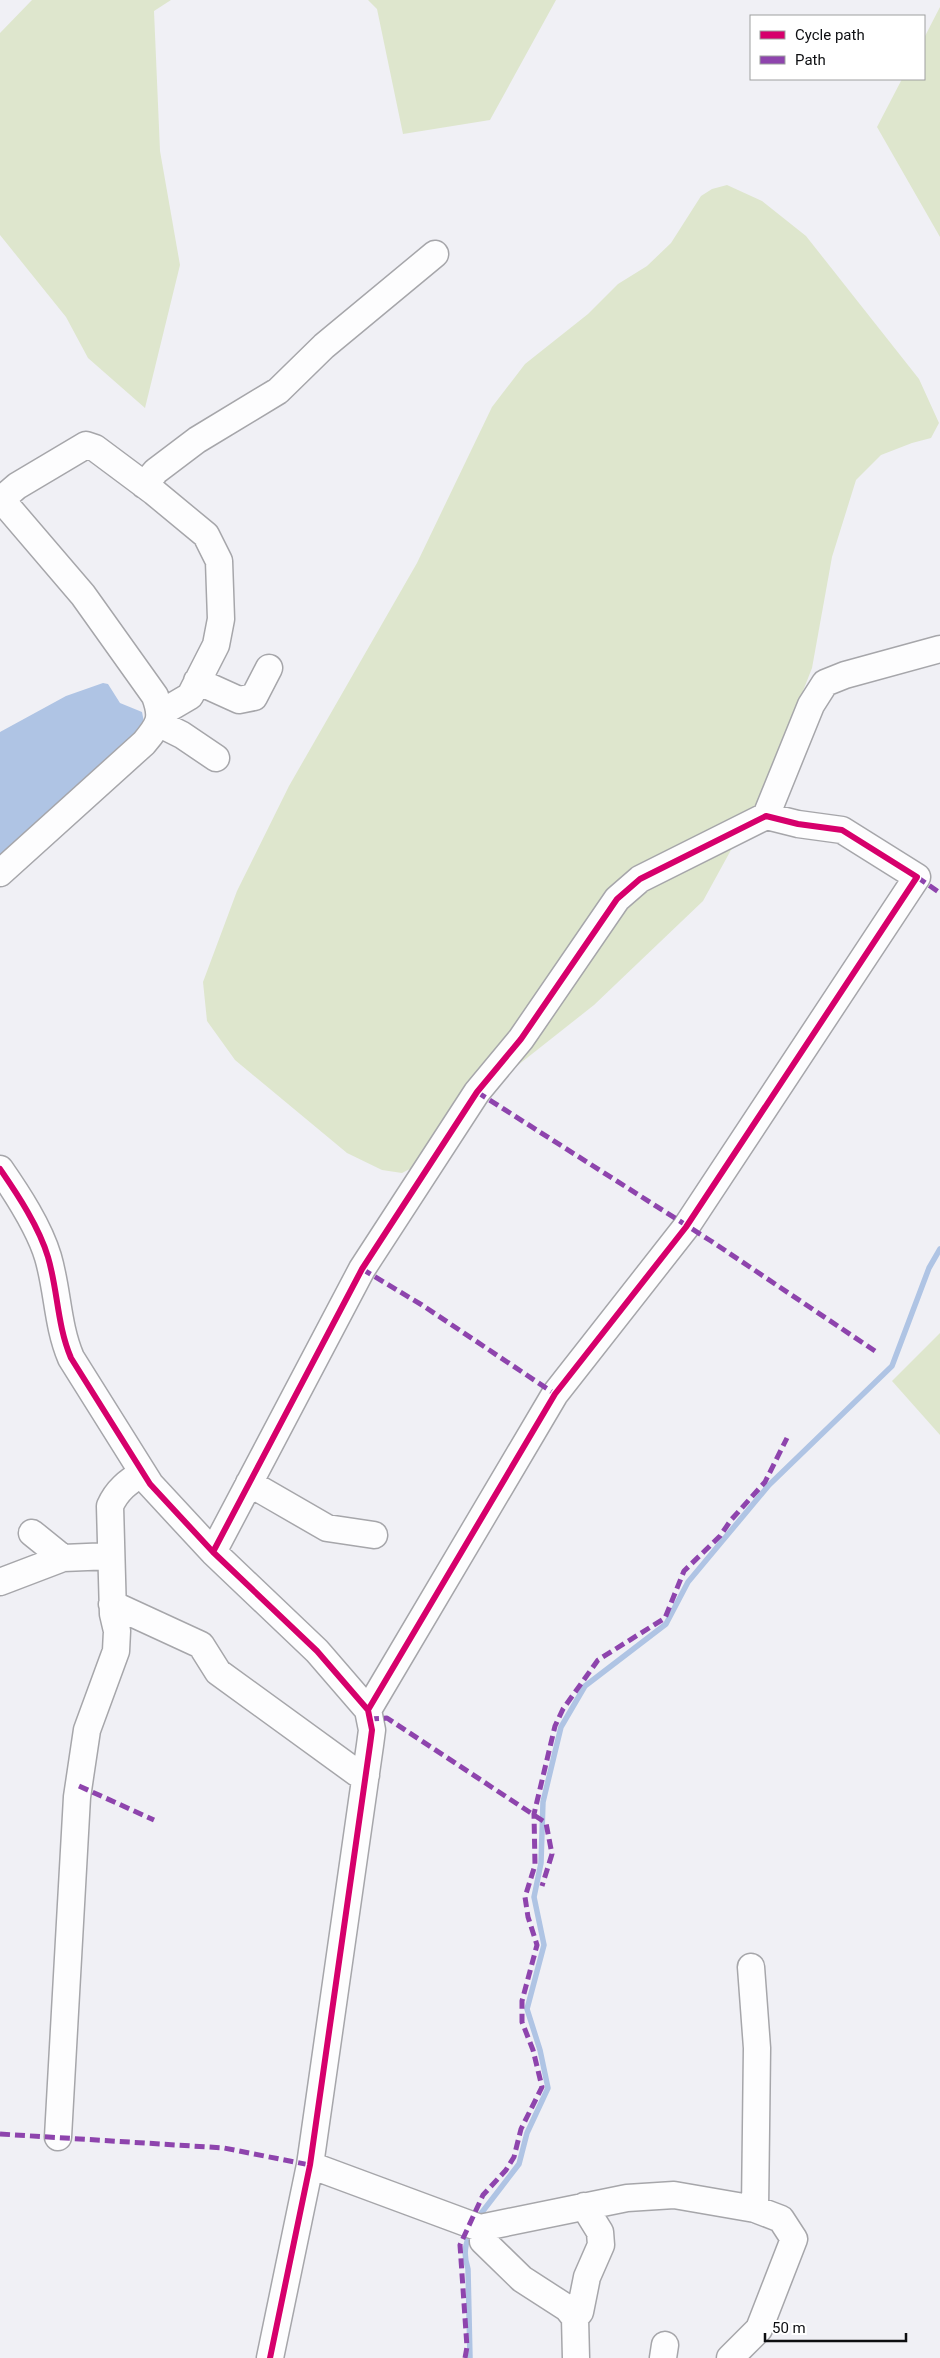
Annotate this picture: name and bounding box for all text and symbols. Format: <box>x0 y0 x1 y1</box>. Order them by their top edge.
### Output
legend <box>750 15 925 80</box>
text: Cycle path <box>795 26 865 44</box>
text: Path <box>795 51 826 69</box>
scale bar <box>765 2310 906 2342</box>
text: 50 m <box>772 2319 806 2337</box>

